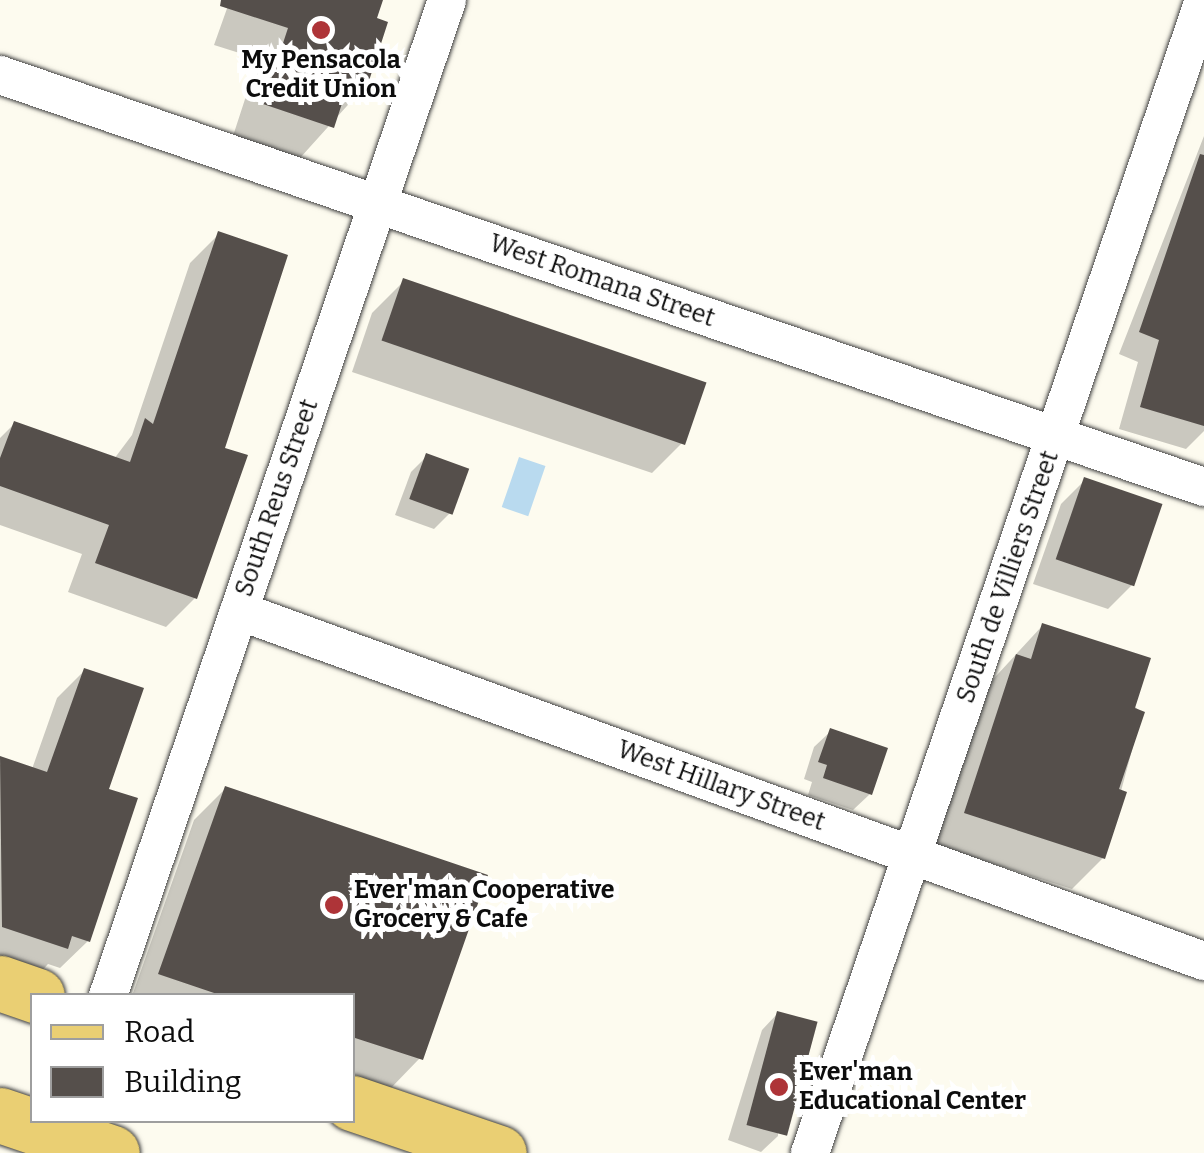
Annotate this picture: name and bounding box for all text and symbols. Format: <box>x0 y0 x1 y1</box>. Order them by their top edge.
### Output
marker: My Pensacola Credit Union <box>310 19 332 41</box>
place label: My Pensacola Credit Union <box>241 46 401 105</box>
street label: West Romana Street <box>485 228 719 334</box>
street label: South Reus Street <box>229 395 325 601</box>
street label: South de Villiers Street <box>951 447 1065 707</box>
street label: West Hillary Street <box>613 735 829 837</box>
place label: Ever'man Cooperative Grocery & Cafe <box>354 876 615 935</box>
marker: Ever'man Cooperative Grocery & Cafe <box>323 894 345 916</box>
legend <box>30 993 355 1123</box>
text: Road <box>124 1014 195 1050</box>
place label: Ever'man Educational Center <box>799 1058 1026 1117</box>
text: Building <box>124 1064 242 1100</box>
marker: Ever'man Educational Center <box>768 1076 790 1098</box>

